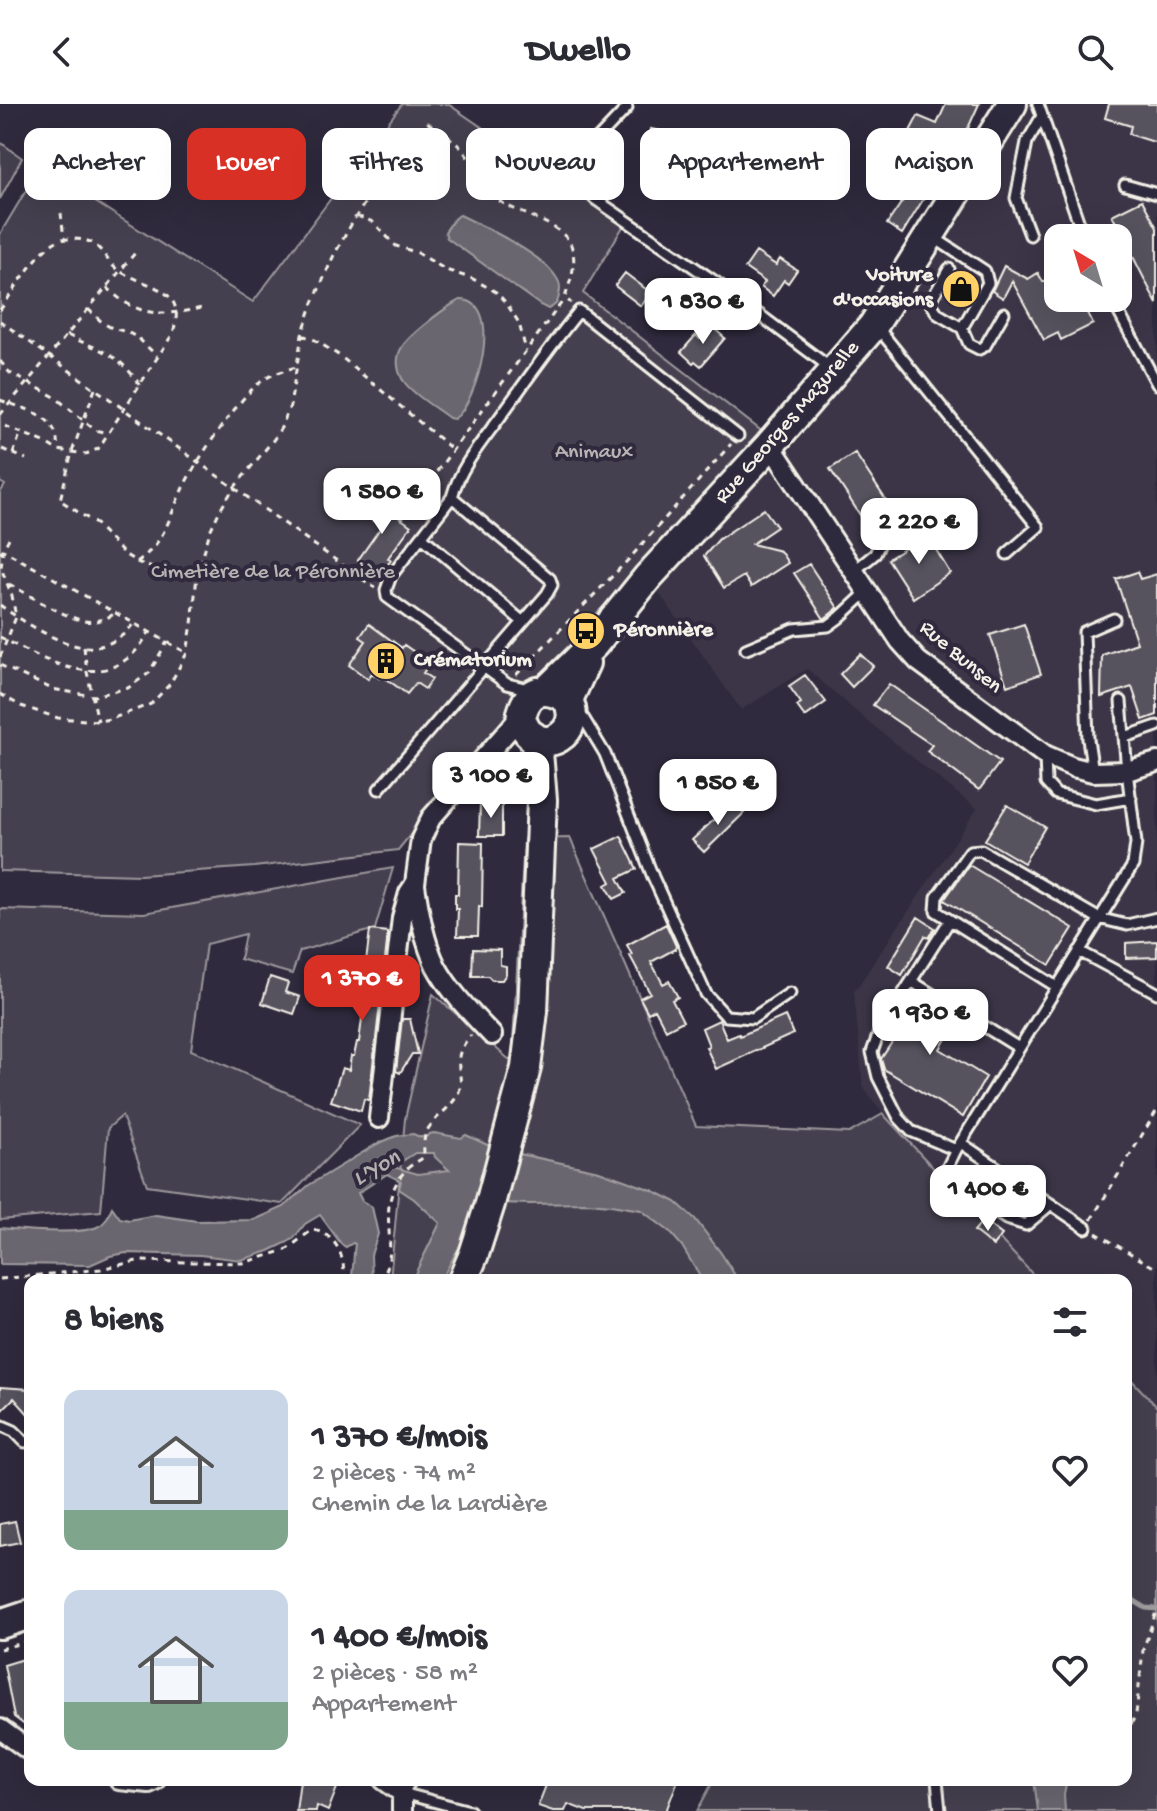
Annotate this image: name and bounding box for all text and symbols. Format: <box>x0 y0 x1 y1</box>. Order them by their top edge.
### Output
icon: back <box>40 30 84 74</box>
icon: search <box>1073 30 1117 74</box>
text: Dwello <box>526 31 631 74</box>
chip: Acheter <box>24 128 171 200</box>
chip: Louer <box>187 128 306 200</box>
chip: Filtres <box>322 128 450 200</box>
chip: Nouveau <box>466 128 624 200</box>
chip: Appartement <box>640 128 850 200</box>
chip: Maison <box>866 128 1001 200</box>
north arrow <box>1044 224 1132 312</box>
map controls <box>1044 224 1132 312</box>
place label: Voiture d'occasions <box>833 263 935 314</box>
shop icon: Voiture d'occasions <box>940 268 982 310</box>
pin: 1 830 € <box>629 278 777 346</box>
text: 1 830 € <box>663 288 743 319</box>
street label: Rue Georges Mazurelle <box>710 336 866 510</box>
park label: Animaux <box>555 440 633 466</box>
pin: 1 580 € <box>308 468 456 536</box>
text: 1 580 € <box>342 478 422 509</box>
pin: 2 220 € <box>845 498 993 566</box>
text: 2 220 € <box>879 508 959 539</box>
park label: Cimetière de la Péronnière <box>151 560 396 586</box>
bus stop icon: Péronnière <box>565 610 607 652</box>
street label: Rue Bunsen <box>913 616 1007 701</box>
place label: Péronnière <box>613 618 714 644</box>
building icon: Crématorium <box>365 640 407 682</box>
place label: Crématorium <box>413 648 532 674</box>
pin: 3 100 € <box>417 752 565 820</box>
pin: 1 850 € <box>644 759 792 827</box>
text: 3 100 € <box>450 762 532 793</box>
text: 1 850 € <box>678 769 758 800</box>
pin: 1 370 € <box>288 955 436 1023</box>
text: 1 370 € <box>322 965 402 996</box>
pin: 1 930 € <box>856 989 1004 1057</box>
text: 1 930 € <box>890 999 970 1030</box>
water label: L'Yon <box>348 1144 406 1194</box>
pin: 1 400 € <box>914 1165 1062 1233</box>
text: 1 400 € <box>948 1175 1028 1206</box>
icon: filters <box>1048 1300 1092 1344</box>
text: 8 biens <box>64 1302 162 1342</box>
text: 1 370 €/mois <box>312 1419 487 1459</box>
icon: home <box>128 1422 224 1518</box>
icon: heart <box>1048 1448 1092 1492</box>
text: 2 pièces · 74 m² <box>312 1459 476 1490</box>
text: Chemin de la Lardière <box>312 1490 547 1521</box>
text: 1 400 €/mois <box>312 1619 487 1659</box>
icon: home <box>128 1622 224 1718</box>
icon: heart <box>1048 1648 1092 1692</box>
text: 2 pièces · 58 m² <box>312 1659 478 1690</box>
text: Appartement <box>312 1690 455 1721</box>

